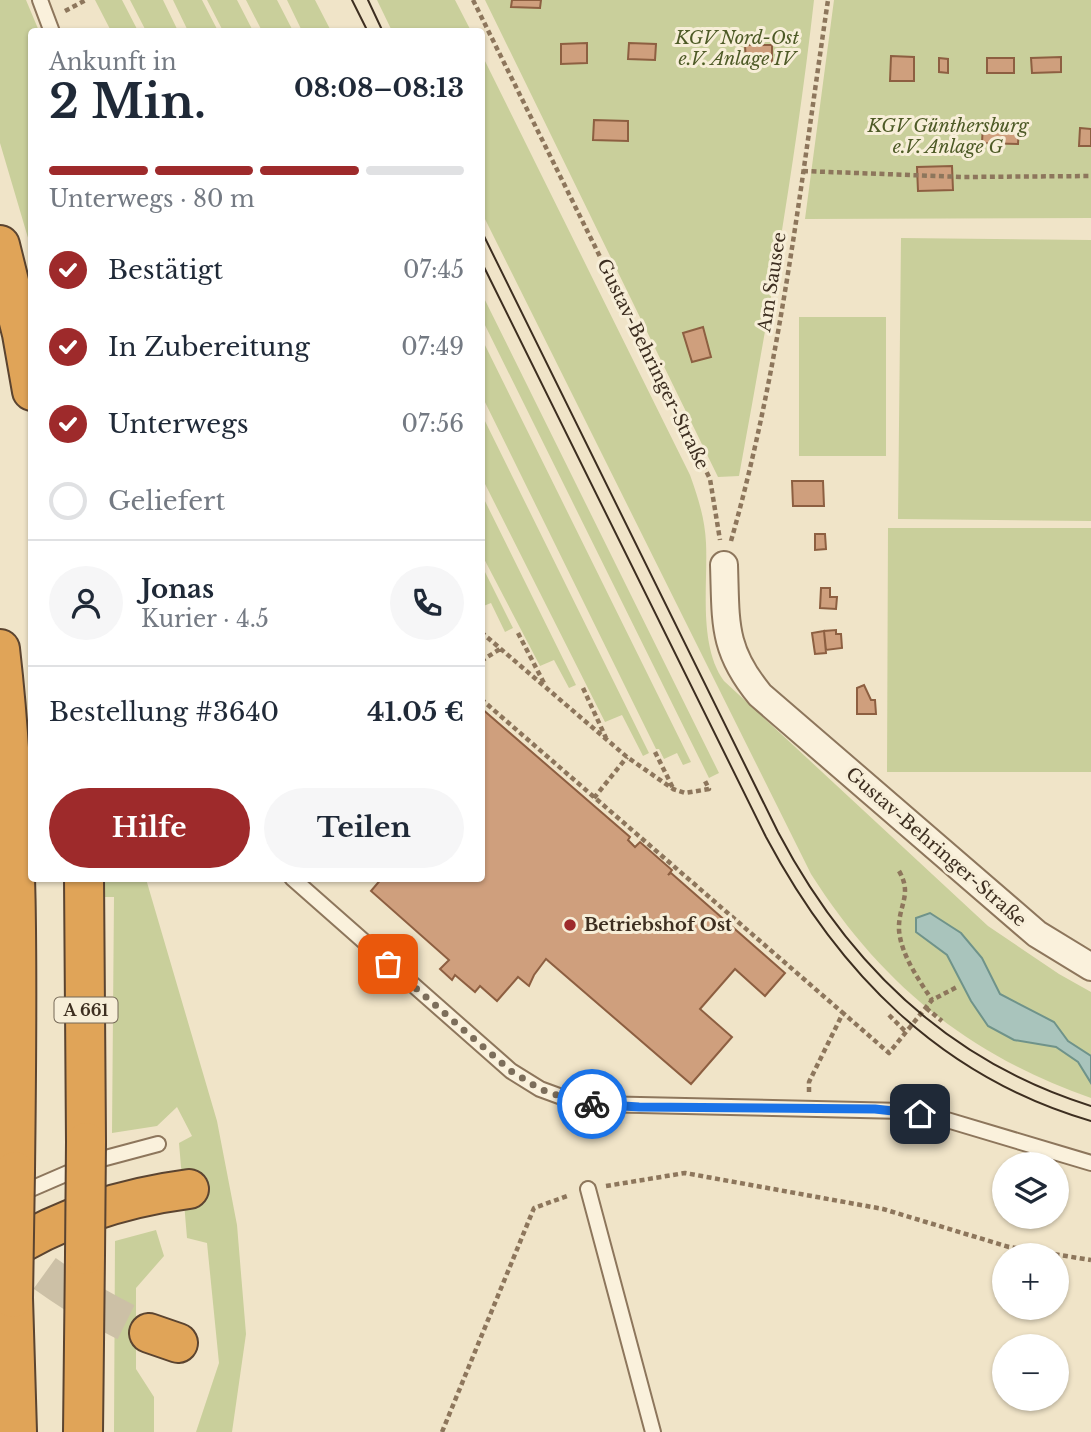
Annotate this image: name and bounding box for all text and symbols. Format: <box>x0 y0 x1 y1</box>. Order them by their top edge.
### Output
park label: KGV Nord-Ost e.V. Anlage IV <box>674 27 799 70</box>
text: Ankunft in <box>49 48 177 76</box>
text: 08:08–08:13 <box>294 72 464 104</box>
text: 2 Min. <box>49 73 206 130</box>
park label: KGV Günthersburg e.V. Anlage G <box>867 115 1029 158</box>
text: Unterwegs · 80 m <box>49 185 255 213</box>
street label: Am Sausee <box>753 230 791 335</box>
icon: check <box>49 251 87 289</box>
text: Bestätigt <box>108 254 223 286</box>
street label: Gustav-Behringer-Straße <box>592 255 714 473</box>
text: 07:45 <box>403 256 464 284</box>
icon: check <box>49 328 87 366</box>
text: In Zubereitung <box>108 331 310 363</box>
text: 07:49 <box>401 333 464 361</box>
icon: check <box>49 405 87 443</box>
text: Unterwegs <box>108 408 249 440</box>
text: 07:56 <box>402 410 464 438</box>
text: Geliefert <box>108 485 225 517</box>
button: person <box>49 566 123 640</box>
button: phone <box>390 566 464 640</box>
text: Jonas <box>141 573 214 605</box>
text: Kurier · 4.5 <box>141 605 269 633</box>
text: Bestellung #3640 <box>49 696 279 728</box>
text: 41.05 € <box>367 696 464 728</box>
street label: Gustav-Behringer-Straße <box>841 763 1031 931</box>
button: Hilfe <box>49 788 250 868</box>
button: Teilen <box>264 788 464 868</box>
place label: Betriebshof Ost <box>584 914 732 936</box>
marker: Betriebshof Ost <box>562 917 578 933</box>
pin <box>358 934 418 994</box>
icon: bag <box>369 945 407 983</box>
road number: A 661 <box>55 998 118 1022</box>
courier <box>557 1069 627 1139</box>
pin <box>890 1084 950 1144</box>
icon: bike <box>573 1085 611 1123</box>
icon: home <box>901 1095 939 1133</box>
map controls <box>992 1152 1069 1411</box>
button: layers <box>992 1152 1069 1229</box>
button: + <box>992 1243 1069 1320</box>
button: − <box>992 1334 1069 1411</box>

